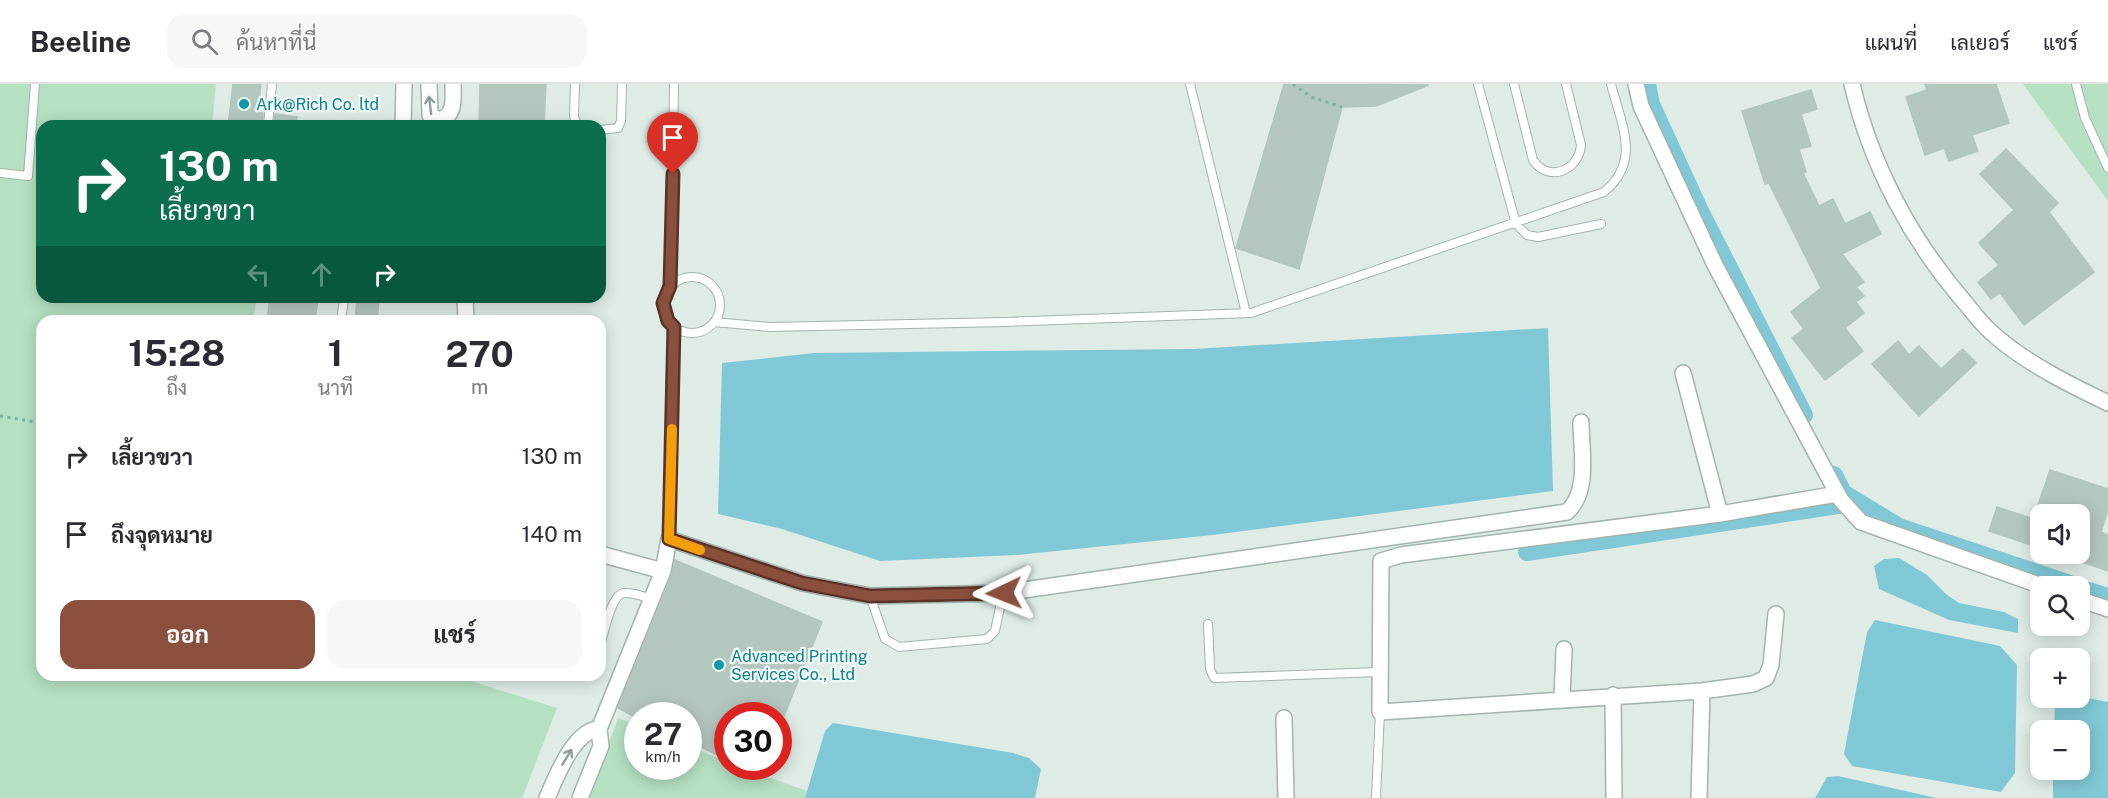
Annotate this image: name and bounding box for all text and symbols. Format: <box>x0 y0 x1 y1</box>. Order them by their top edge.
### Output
search box <box>167 14 587 68</box>
text: Beeline <box>30 25 131 58</box>
icon: search <box>188 25 221 58</box>
text: ค้นหาที่นี่ <box>236 29 316 55</box>
text: แผนที่ <box>1865 30 1917 55</box>
text: เลเยอร์ <box>1950 30 2010 55</box>
text: แชร์ <box>2043 30 2078 55</box>
place label: Ark@Rich Co. ltd <box>256 95 379 114</box>
one-way arrow <box>424 96 435 115</box>
marker: Ark@Rich Co. ltd <box>237 97 251 111</box>
pin <box>647 112 698 174</box>
icon: arrive <box>656 121 689 154</box>
text: 130 m <box>159 141 279 190</box>
icon: right <box>60 144 138 222</box>
text: เลี้ยวขวา <box>159 194 255 226</box>
icon: left <box>242 258 275 291</box>
icon: ahead <box>305 258 338 291</box>
icon: right <box>368 258 401 291</box>
text: 15:28 <box>128 332 225 374</box>
text: 1 <box>328 332 343 374</box>
text: 270 <box>445 333 514 375</box>
text: m <box>471 375 488 399</box>
text: ถึง <box>166 376 187 400</box>
text: นาที <box>318 376 353 400</box>
icon: right <box>60 440 93 473</box>
text: 130 m <box>521 443 582 469</box>
text: เลี้ยวขวา <box>111 444 193 470</box>
map controls <box>2030 504 2090 780</box>
button: sound <box>2030 504 2090 564</box>
icon: arrive <box>60 518 93 551</box>
text: 140 m <box>521 521 582 547</box>
text: ถึงจุดหมาย <box>111 522 213 548</box>
position arrow <box>972 561 1036 625</box>
button: search <box>2030 576 2090 636</box>
button: ออก <box>60 600 315 669</box>
button: แชร์ <box>327 600 582 669</box>
place label: Advanced Printing Services Co., Ltd <box>731 647 868 684</box>
button: + <box>2030 648 2090 708</box>
marker: Advanced Printing Services Co., Ltd <box>712 658 726 672</box>
speed limit sign: 30 <box>714 702 792 780</box>
text: 27 <box>644 716 682 752</box>
button: − <box>2030 720 2090 780</box>
text: km/h <box>645 748 681 765</box>
one-way arrow <box>562 749 574 766</box>

